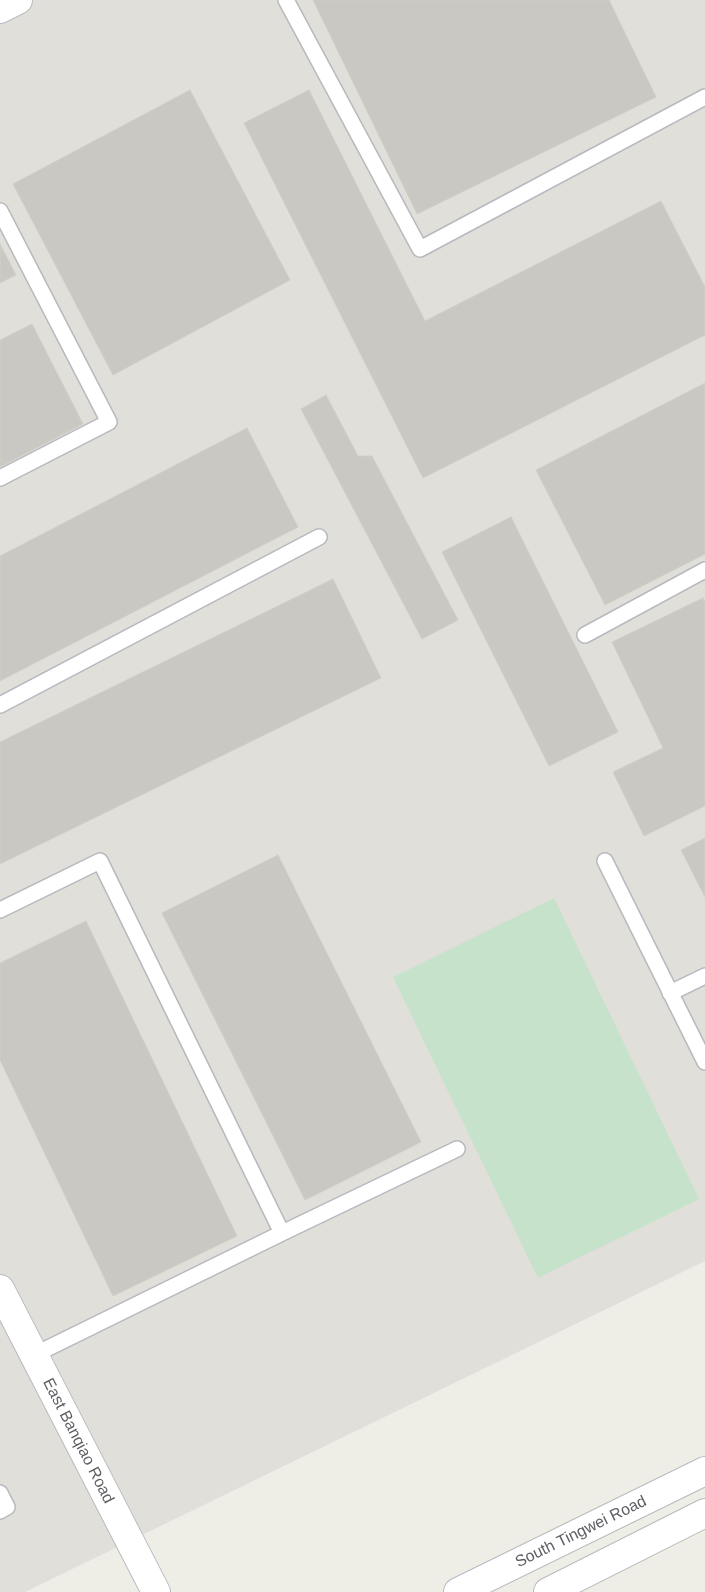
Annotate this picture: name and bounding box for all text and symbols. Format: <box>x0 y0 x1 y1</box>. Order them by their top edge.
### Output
street label: East Banqiao Road <box>38 1375 118 1507</box>
street label: South Tingwei Road <box>512 1492 650 1572</box>

